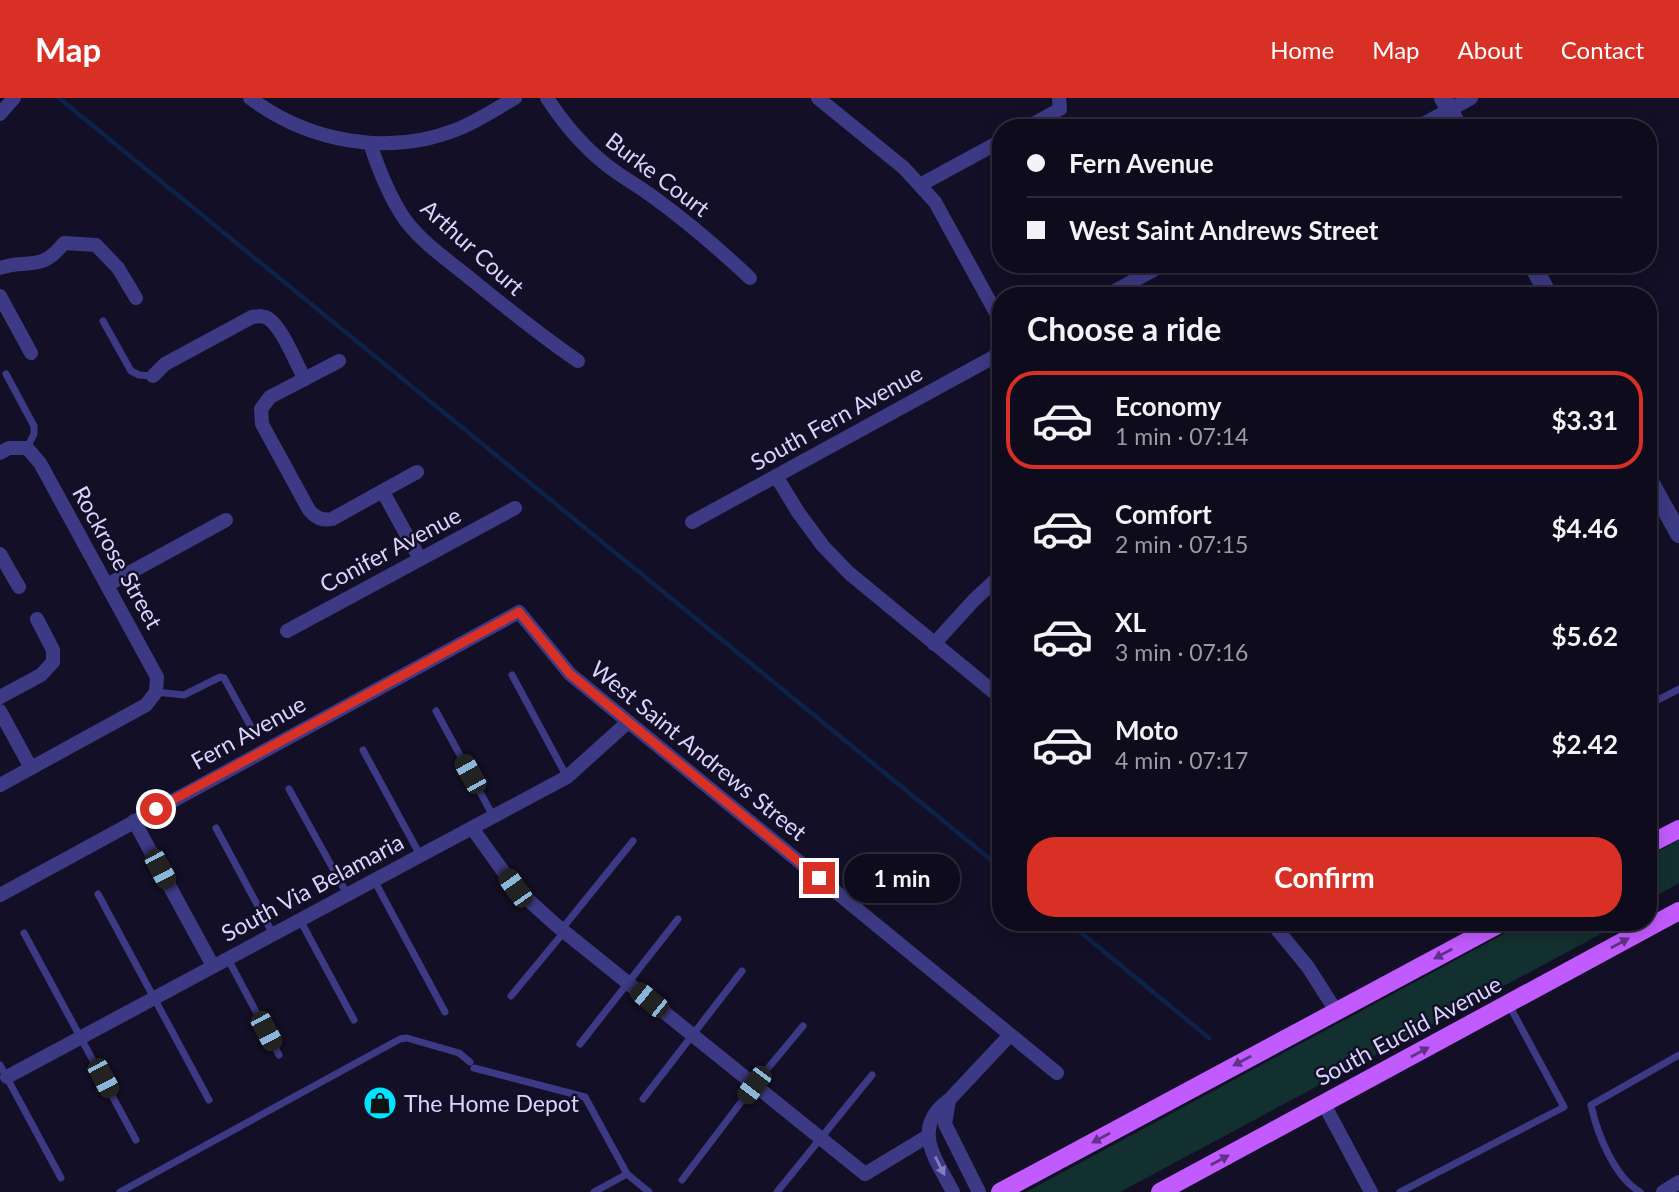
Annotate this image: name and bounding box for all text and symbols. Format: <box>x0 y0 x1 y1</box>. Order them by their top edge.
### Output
text: Map <box>35 29 101 69</box>
text: Home <box>1270 35 1334 64</box>
text: Map <box>1372 35 1420 64</box>
text: About <box>1458 35 1523 64</box>
text: Contact <box>1561 35 1644 64</box>
street label: Burke Court <box>601 126 716 222</box>
text: Fern Avenue <box>1069 147 1214 179</box>
street label: Arthur Court <box>416 193 531 301</box>
text: West Saint Andrews Street <box>1069 214 1378 246</box>
text: Choose a ride <box>1027 309 1221 348</box>
street label: South Fern Avenue <box>745 358 927 476</box>
icon: car <box>1031 389 1094 452</box>
text: Economy <box>1115 390 1221 422</box>
text: $3.31 <box>1552 404 1618 436</box>
text: 1 min · 07:14 <box>1115 422 1248 450</box>
street label: Rockrose Street <box>67 481 169 634</box>
icon: car <box>1031 497 1094 560</box>
text: Comfort <box>1115 498 1212 530</box>
street label: Conifer Avenue <box>315 500 465 598</box>
text: $4.46 <box>1552 512 1618 544</box>
text: 2 min · 07:15 <box>1115 530 1248 558</box>
icon: car <box>1031 605 1094 668</box>
text: XL <box>1115 606 1146 638</box>
text: $5.62 <box>1552 620 1618 652</box>
text: 3 min · 07:16 <box>1115 638 1248 666</box>
street label: West Saint Andrews Street <box>585 654 813 846</box>
street label: Fern Avenue <box>186 689 310 775</box>
icon: car <box>1031 713 1094 776</box>
text: Moto <box>1115 714 1178 746</box>
text: $2.42 <box>1552 728 1618 760</box>
text: 4 min · 07:17 <box>1115 746 1248 774</box>
car <box>451 751 490 797</box>
route start <box>140 793 172 825</box>
street label: South Via Belamaria <box>216 827 408 947</box>
button: Confirm <box>1027 837 1622 917</box>
car <box>141 846 180 892</box>
callout: 1 min <box>844 854 959 902</box>
route end <box>803 862 835 894</box>
text: 1 min <box>873 864 931 892</box>
car <box>495 865 536 911</box>
one-way arrow <box>1611 937 1630 949</box>
one-way arrow <box>1433 948 1453 960</box>
street label: South Euclid Avenue <box>1310 969 1506 1091</box>
car <box>627 979 672 1021</box>
car <box>247 1008 286 1054</box>
one-way arrow <box>1411 1046 1430 1058</box>
car <box>84 1055 123 1101</box>
one-way arrow <box>1232 1056 1252 1067</box>
car <box>733 1062 776 1108</box>
shop icon: The Home Depot <box>361 1084 399 1122</box>
place label: The Home Depot <box>404 1089 580 1117</box>
one-way arrow <box>1091 1132 1111 1144</box>
one-way arrow <box>1210 1154 1230 1165</box>
one-way arrow <box>934 1157 946 1176</box>

